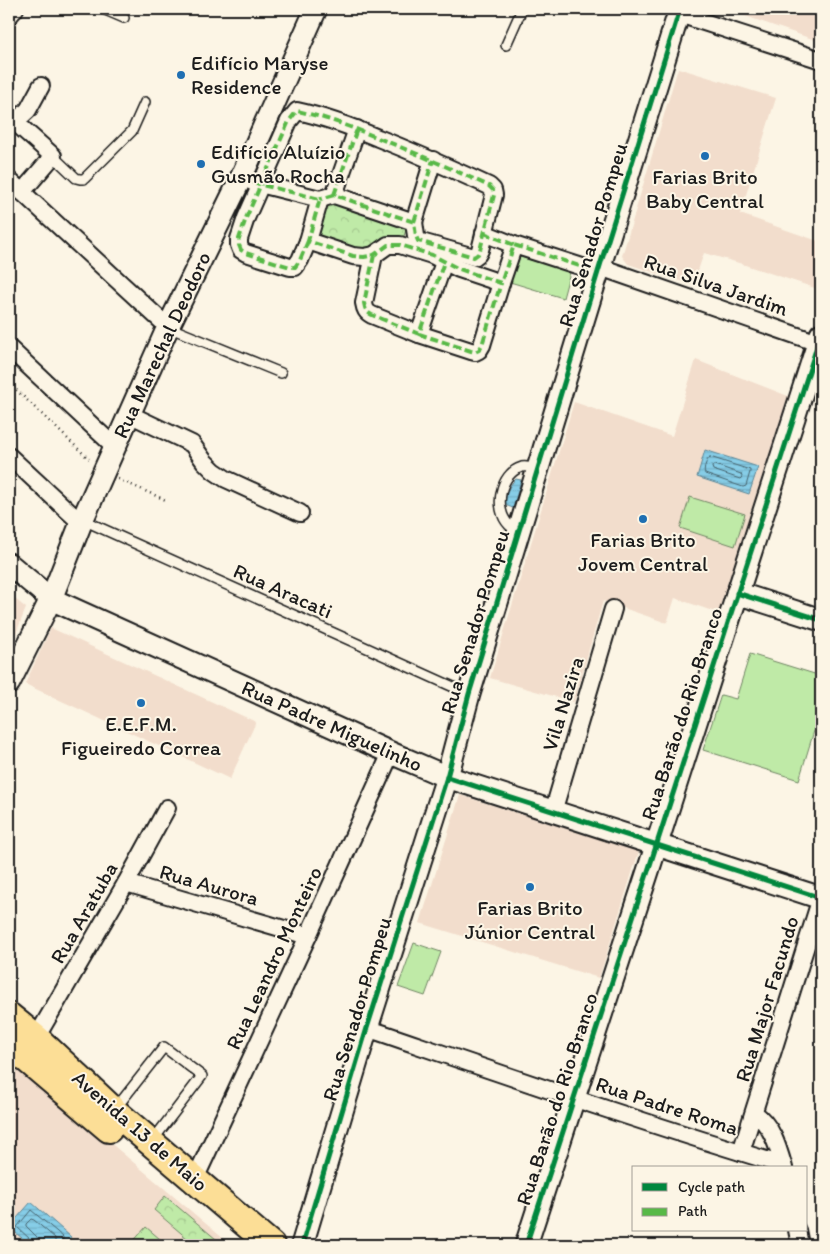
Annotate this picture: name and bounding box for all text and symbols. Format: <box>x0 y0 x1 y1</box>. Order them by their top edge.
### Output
place label: Edifício Maryse Residence <box>191 50 329 99</box>
marker: Edifício Maryse Residence <box>175 69 187 81</box>
place label: Edifício Aluízio Gusmão Rocha <box>211 139 345 188</box>
street label: Rua Senador Pompeu <box>553 140 632 330</box>
marker: Farias Brito Baby Central <box>699 150 711 162</box>
marker: Edifício Aluízio Gusmão Rocha <box>195 158 207 170</box>
place label: Farias Brito Baby Central <box>646 164 764 213</box>
street label: Rua Marechal Deodoro <box>107 248 216 442</box>
street label: Rua Silva Jardim <box>641 248 792 321</box>
marker: Farias Brito Jovem Central <box>637 513 649 525</box>
street label: Rua Senador Pompeu <box>435 527 514 717</box>
place label: Farias Brito Jovem Central <box>578 527 708 576</box>
street label: Rua Aracati <box>230 558 337 623</box>
street label: Rua Barão do Rio Branco <box>635 604 728 823</box>
street label: Vila Nazira <box>536 654 589 754</box>
street label: Rua Padre Miguelinho <box>238 674 426 777</box>
marker: E.E.F.M. Figueiredo Correa <box>135 697 147 709</box>
place label: E.E.F.M. Figueiredo Correa <box>61 711 221 760</box>
street label: Rua Aratuba <box>45 858 123 968</box>
street label: Rua Aurora <box>157 858 262 911</box>
street label: Rua Leandro Monteiro <box>220 862 327 1053</box>
marker: Farias Brito Júnior Central <box>524 881 536 893</box>
place label: Farias Brito Júnior Central <box>465 895 595 944</box>
street label: Rua Major Facundo <box>729 913 804 1085</box>
street label: Rua Senador Pompeu <box>317 914 396 1104</box>
street label: Rua Barão do Rio Branco <box>510 989 603 1208</box>
street label: Avenida 13 de Maio <box>67 1065 213 1196</box>
street label: Rua Padre Roma <box>593 1071 742 1140</box>
legend <box>632 1166 808 1232</box>
text: Cycle path <box>678 1178 745 1196</box>
text: Path <box>678 1202 707 1220</box>

